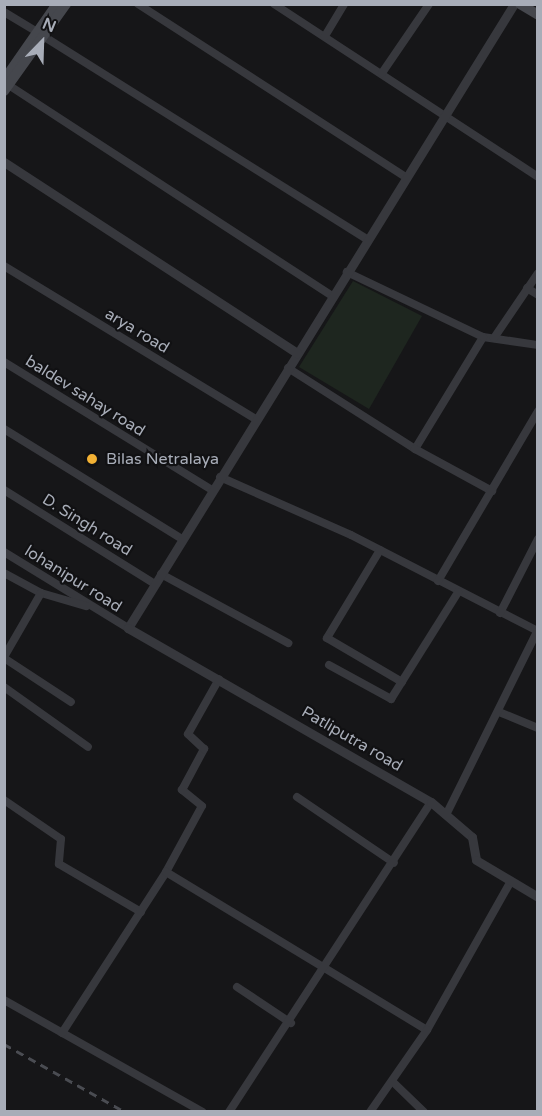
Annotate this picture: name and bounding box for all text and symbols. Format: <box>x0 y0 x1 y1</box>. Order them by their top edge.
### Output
north arrow <box>12 12 72 72</box>
text: N <box>39 14 59 37</box>
street label: arya road <box>101 304 173 358</box>
street label: baldev sahay road <box>22 351 148 441</box>
place label: Bilas Netralaya <box>106 449 219 469</box>
marker: Bilas Netralaya <box>83 450 101 468</box>
street label: D. Singh road <box>39 490 135 560</box>
street label: lohanipur road <box>21 541 125 617</box>
street label: Patliputra road <box>298 702 406 776</box>

